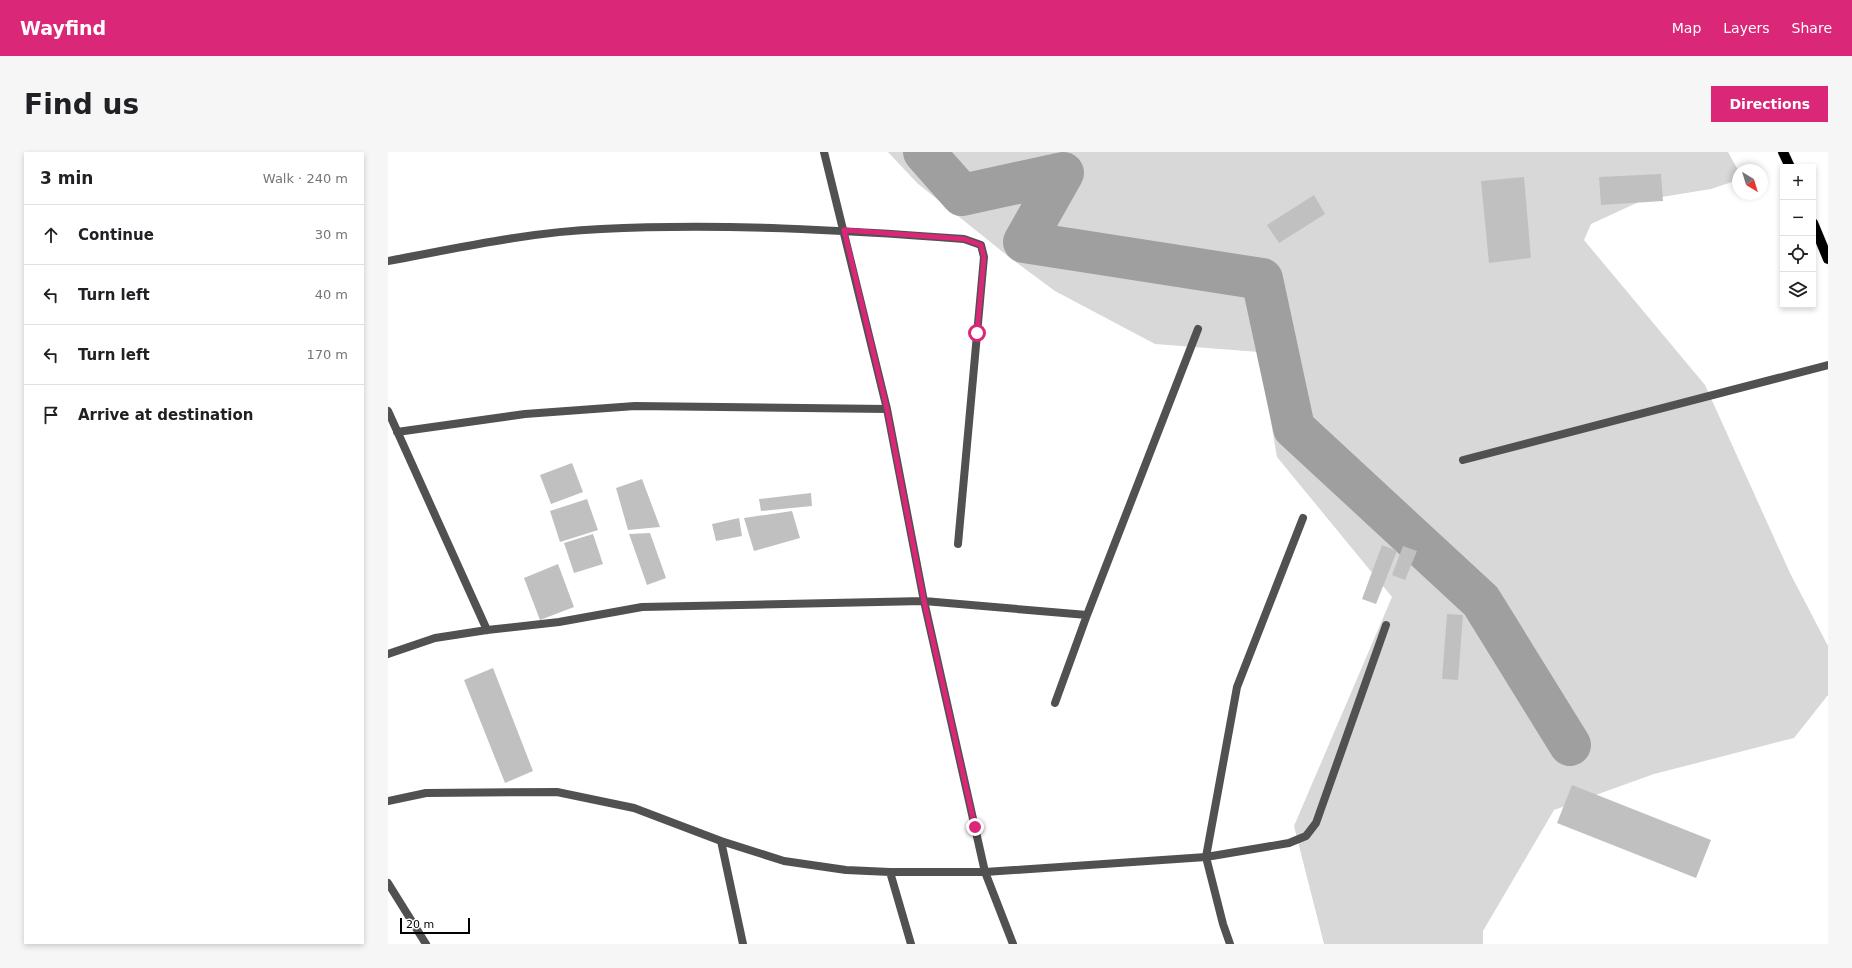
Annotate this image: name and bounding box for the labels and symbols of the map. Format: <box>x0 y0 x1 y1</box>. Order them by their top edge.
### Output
north arrow <box>1732 164 1768 200</box>
route start <box>968 324 986 342</box>
route end <box>966 818 984 836</box>
scale bar <box>400 916 470 935</box>

